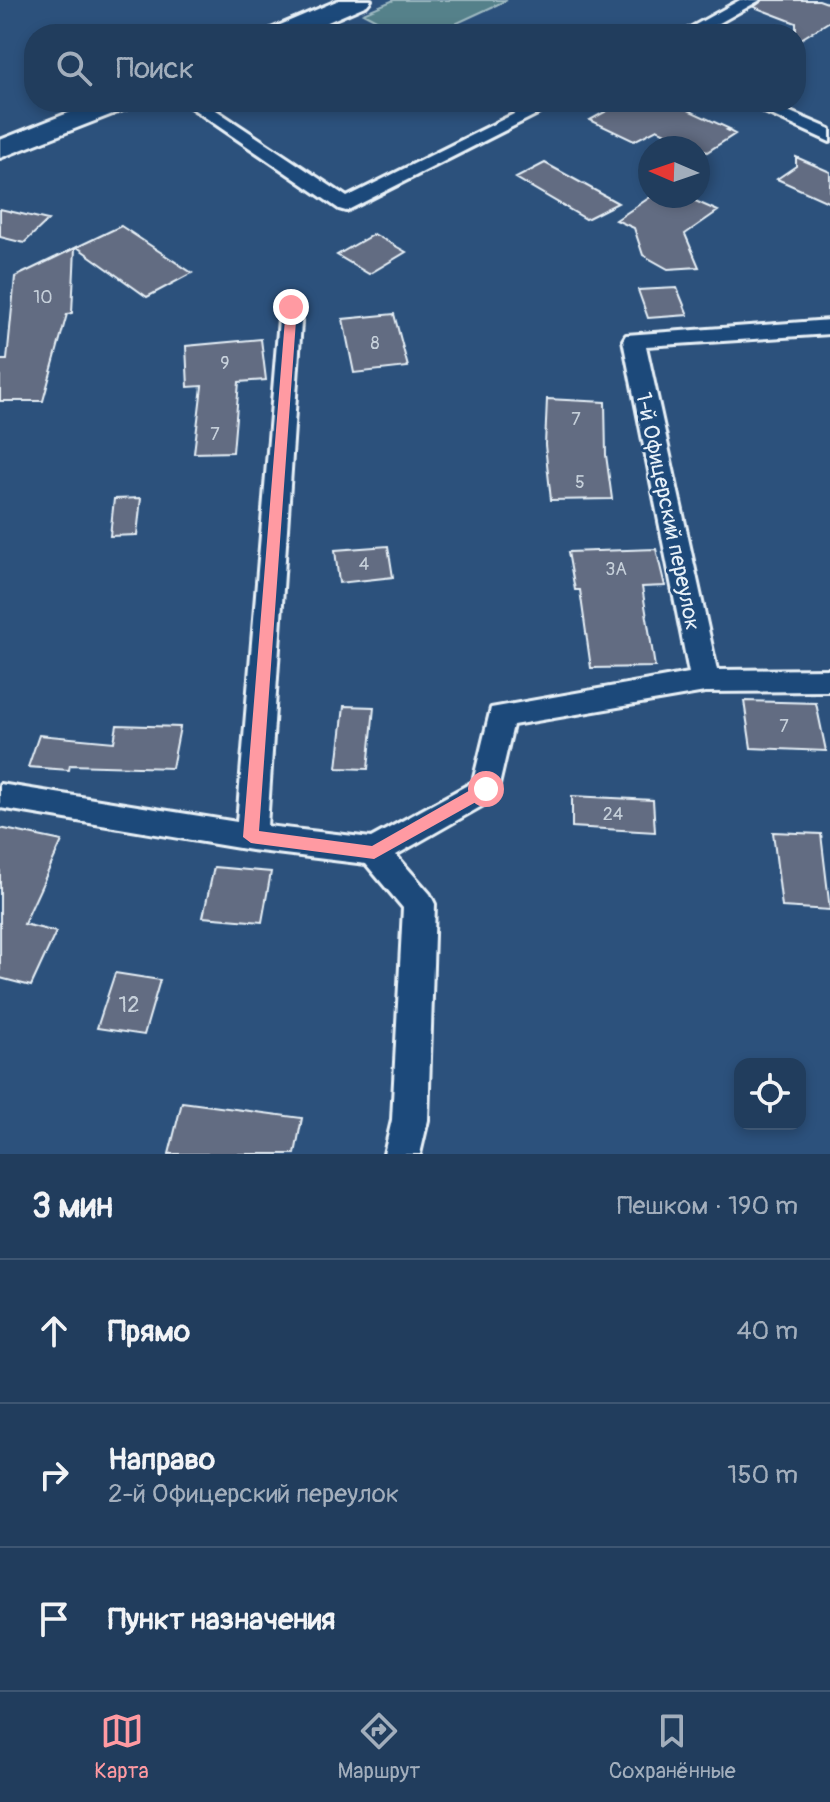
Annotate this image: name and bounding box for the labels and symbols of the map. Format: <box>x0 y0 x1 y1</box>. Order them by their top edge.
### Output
north arrow <box>638 136 710 208</box>
house number: 10 <box>33 286 53 309</box>
route end <box>273 289 309 325</box>
house number: 8 <box>370 332 380 355</box>
house number: 9 <box>220 352 230 375</box>
street label: 1-й Офицерский переулок <box>629 390 707 633</box>
house number: 7 <box>571 408 581 431</box>
house number: 7 <box>210 423 220 446</box>
house number: 5 <box>575 471 585 494</box>
house number: 4 <box>359 553 370 576</box>
house number: 3А <box>605 558 627 581</box>
house number: 7 <box>779 715 789 738</box>
route start <box>468 771 504 807</box>
house number: 24 <box>603 803 624 826</box>
house number: 12 <box>119 991 139 1019</box>

